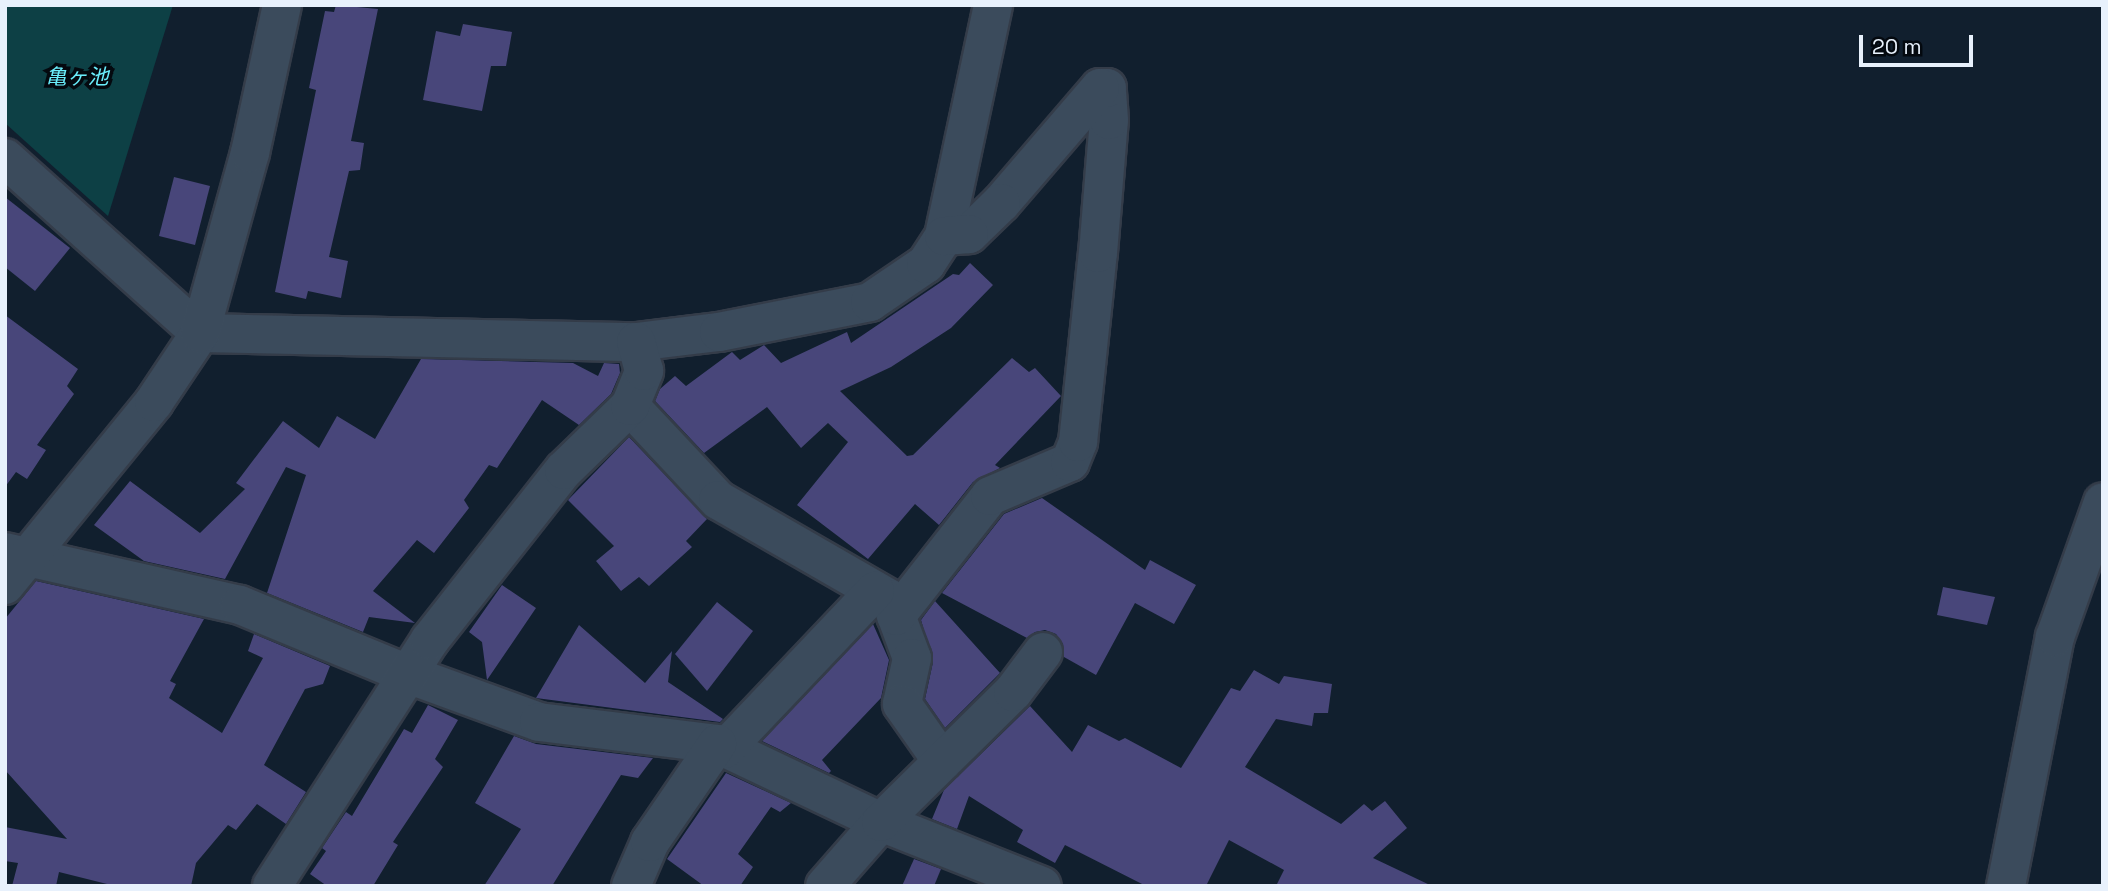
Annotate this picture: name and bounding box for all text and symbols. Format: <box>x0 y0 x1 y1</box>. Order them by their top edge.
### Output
scale bar <box>1863 21 1977 65</box>
text: 20 m <box>1872 33 1922 60</box>
water label: 亀ヶ池 <box>46 64 108 90</box>

